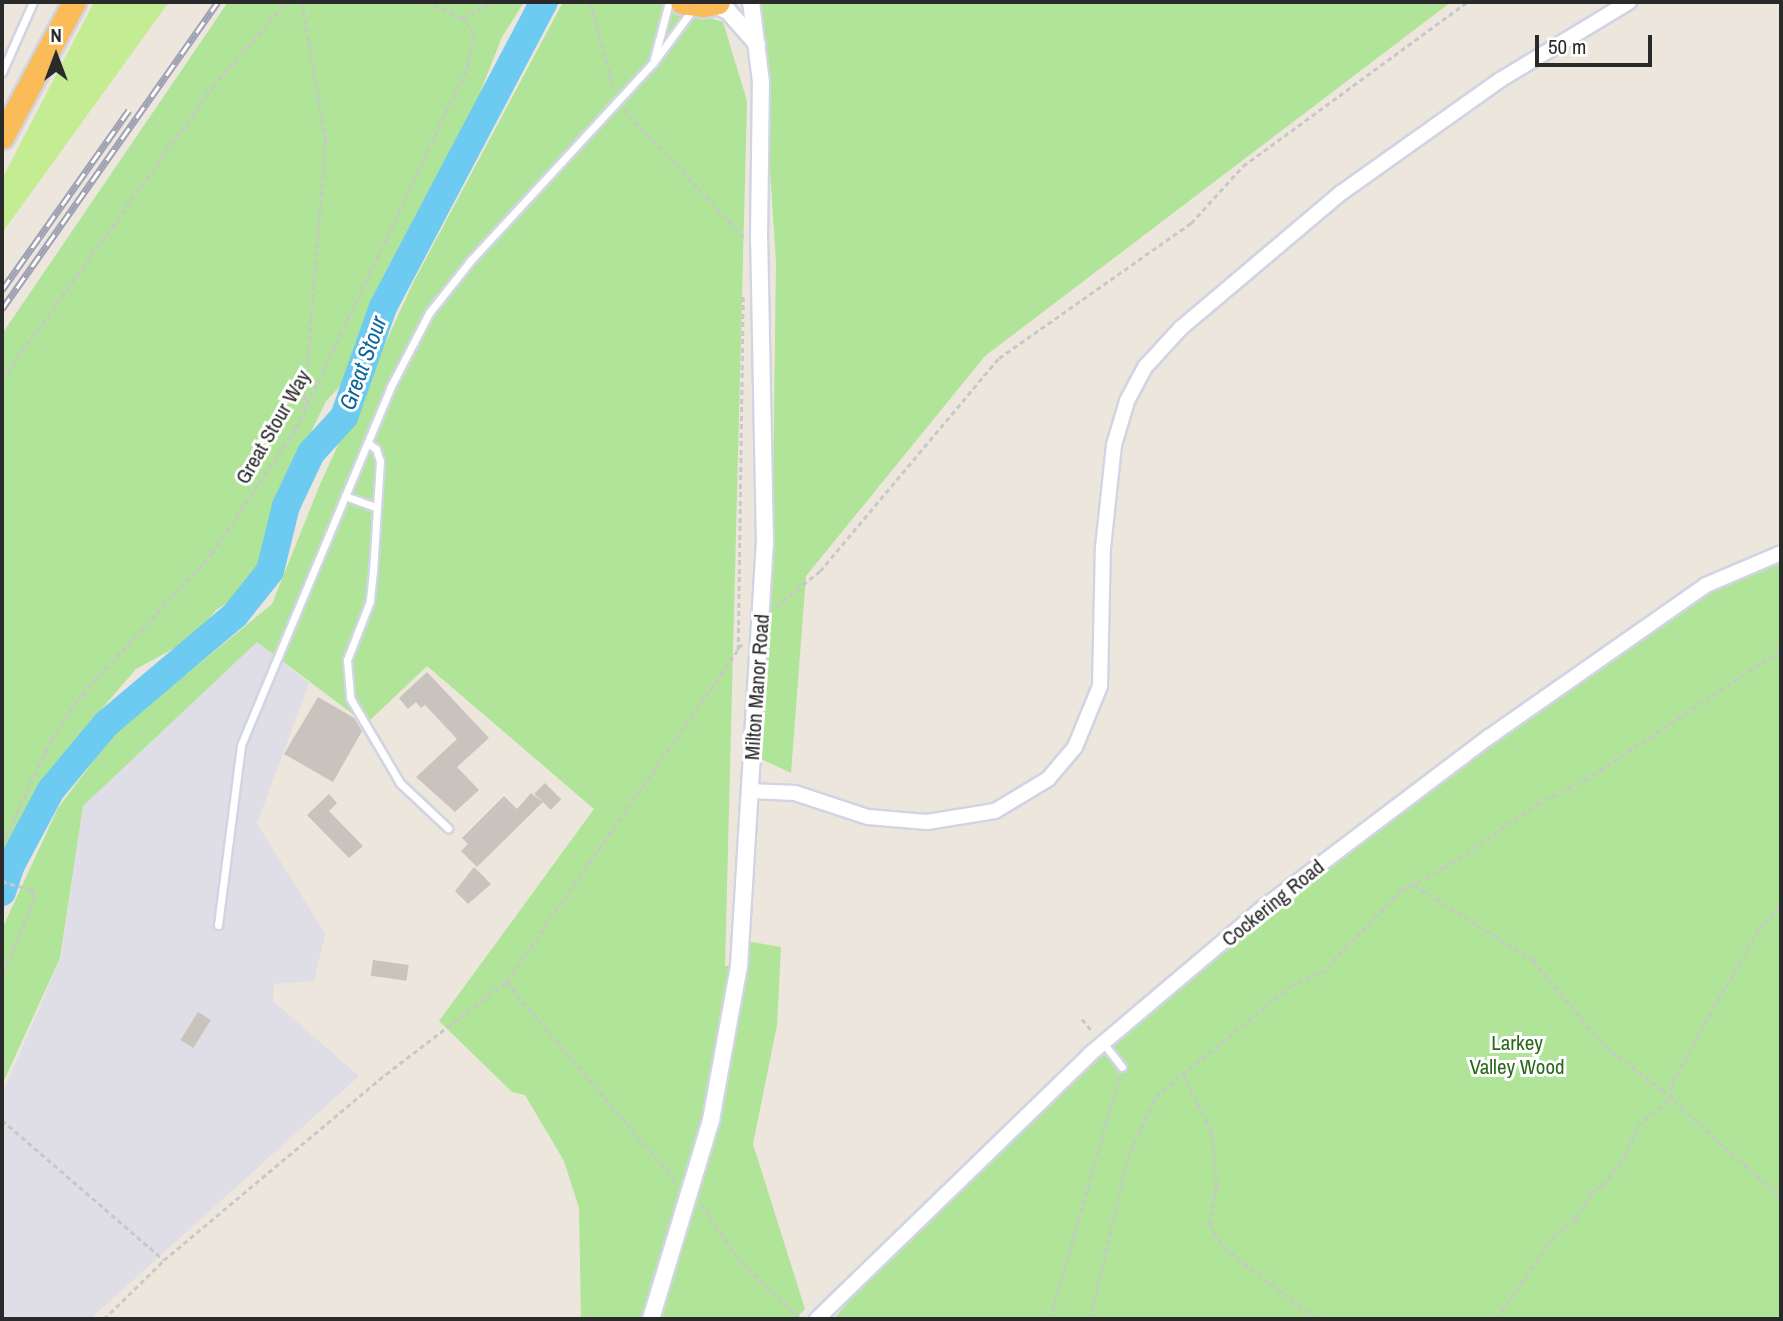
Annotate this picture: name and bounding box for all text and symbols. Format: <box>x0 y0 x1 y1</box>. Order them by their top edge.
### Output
north arrow <box>21 21 91 91</box>
scale bar <box>1538 21 1655 65</box>
text: N <box>50 22 62 48</box>
text: 50 m <box>1548 32 1586 61</box>
water label: Great Stour <box>333 312 393 414</box>
street label: Great Stour Way <box>230 365 316 489</box>
street label: Milton Manor Road <box>739 613 775 761</box>
street label: Cockering Road <box>1217 854 1329 952</box>
park label: Larkey Valley Wood <box>1469 1030 1565 1080</box>

